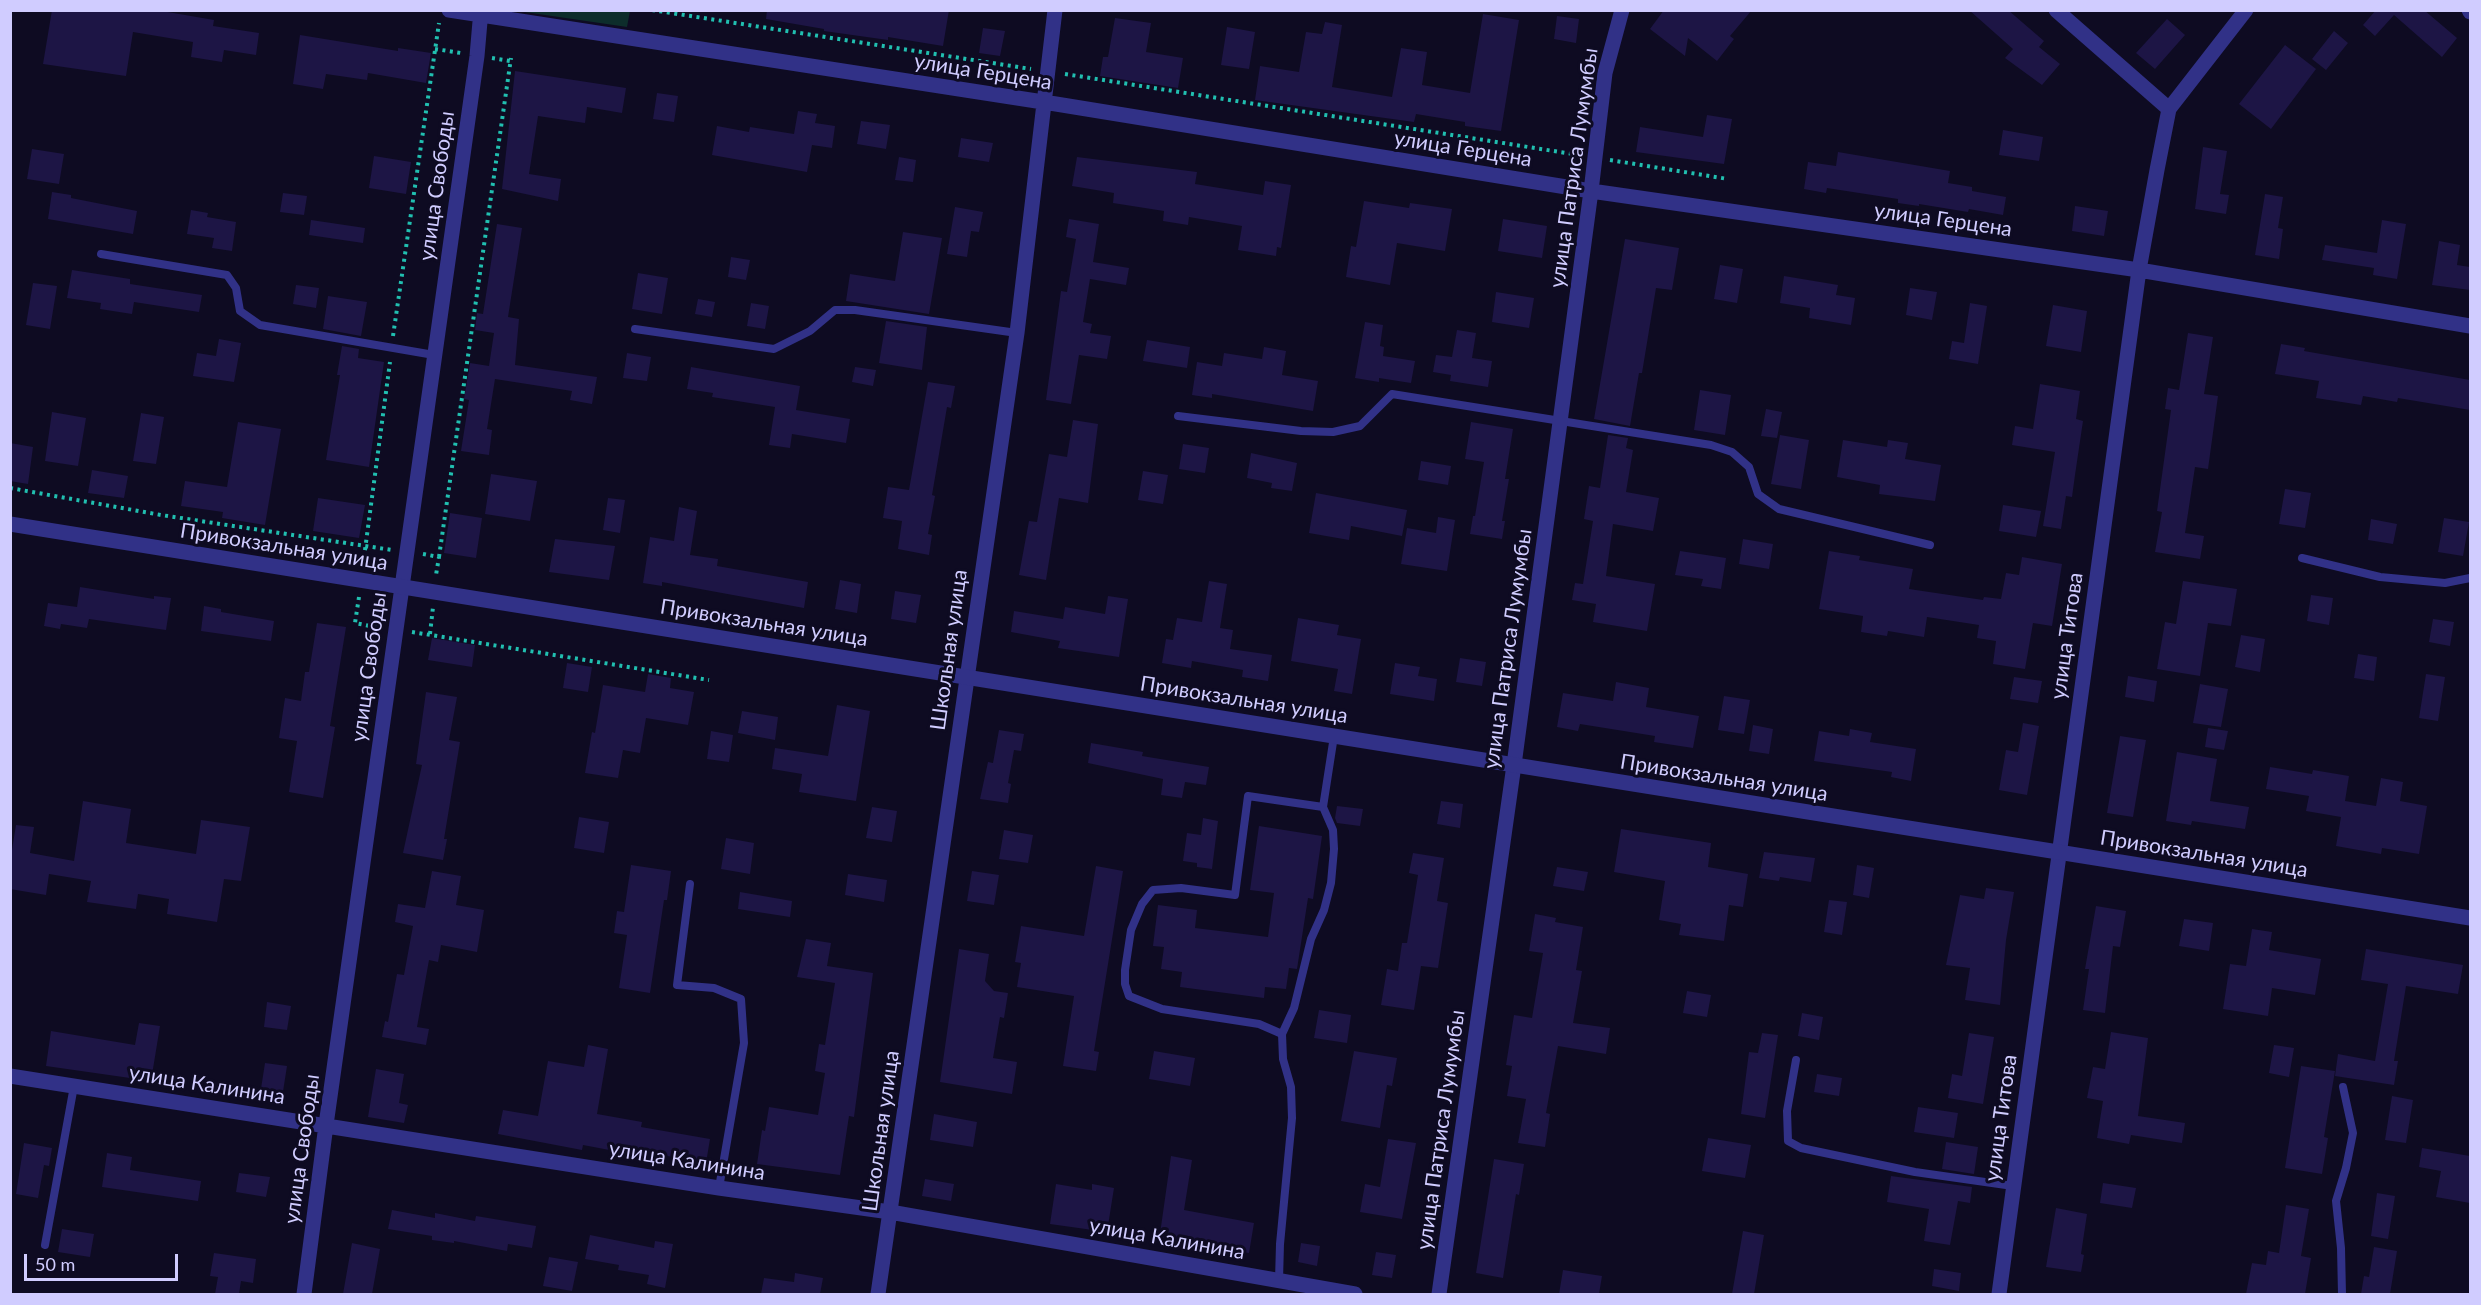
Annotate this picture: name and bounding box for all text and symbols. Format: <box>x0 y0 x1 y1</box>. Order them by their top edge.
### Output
street label: улица Патриса Лумумбы <box>1545 46 1603 290</box>
street label: улица Герцена <box>912 49 1054 95</box>
street label: улица Свободы <box>414 110 460 262</box>
street label: улица Герцена <box>1392 126 1534 172</box>
street label: улица Герцена <box>1872 198 2014 242</box>
street label: Привокзальная улица <box>178 518 390 576</box>
street label: улица Патриса Лумумбы <box>1479 527 1537 771</box>
street label: Школьная улица <box>925 568 973 732</box>
street label: улица Титова <box>2046 571 2088 701</box>
street label: улица Свободы <box>346 591 392 743</box>
street label: Привокзальная улица <box>658 594 870 652</box>
street label: Привокзальная улица <box>1138 671 1350 729</box>
street label: Привокзальная улица <box>1618 749 1830 807</box>
street label: Привокзальная улица <box>2098 825 2310 883</box>
street label: улица Патриса Лумумбы <box>1412 1008 1470 1252</box>
street label: Школьная улица <box>857 1049 905 1213</box>
street label: улица Титова <box>1980 1053 2022 1183</box>
street label: улица Калинина <box>127 1060 287 1110</box>
street label: улица Свободы <box>279 1073 325 1225</box>
street label: улица Калинина <box>607 1136 767 1186</box>
street label: улица Калинина <box>1087 1213 1247 1265</box>
scale bar <box>27 1242 182 1280</box>
text: 50 m <box>35 1253 75 1275</box>

